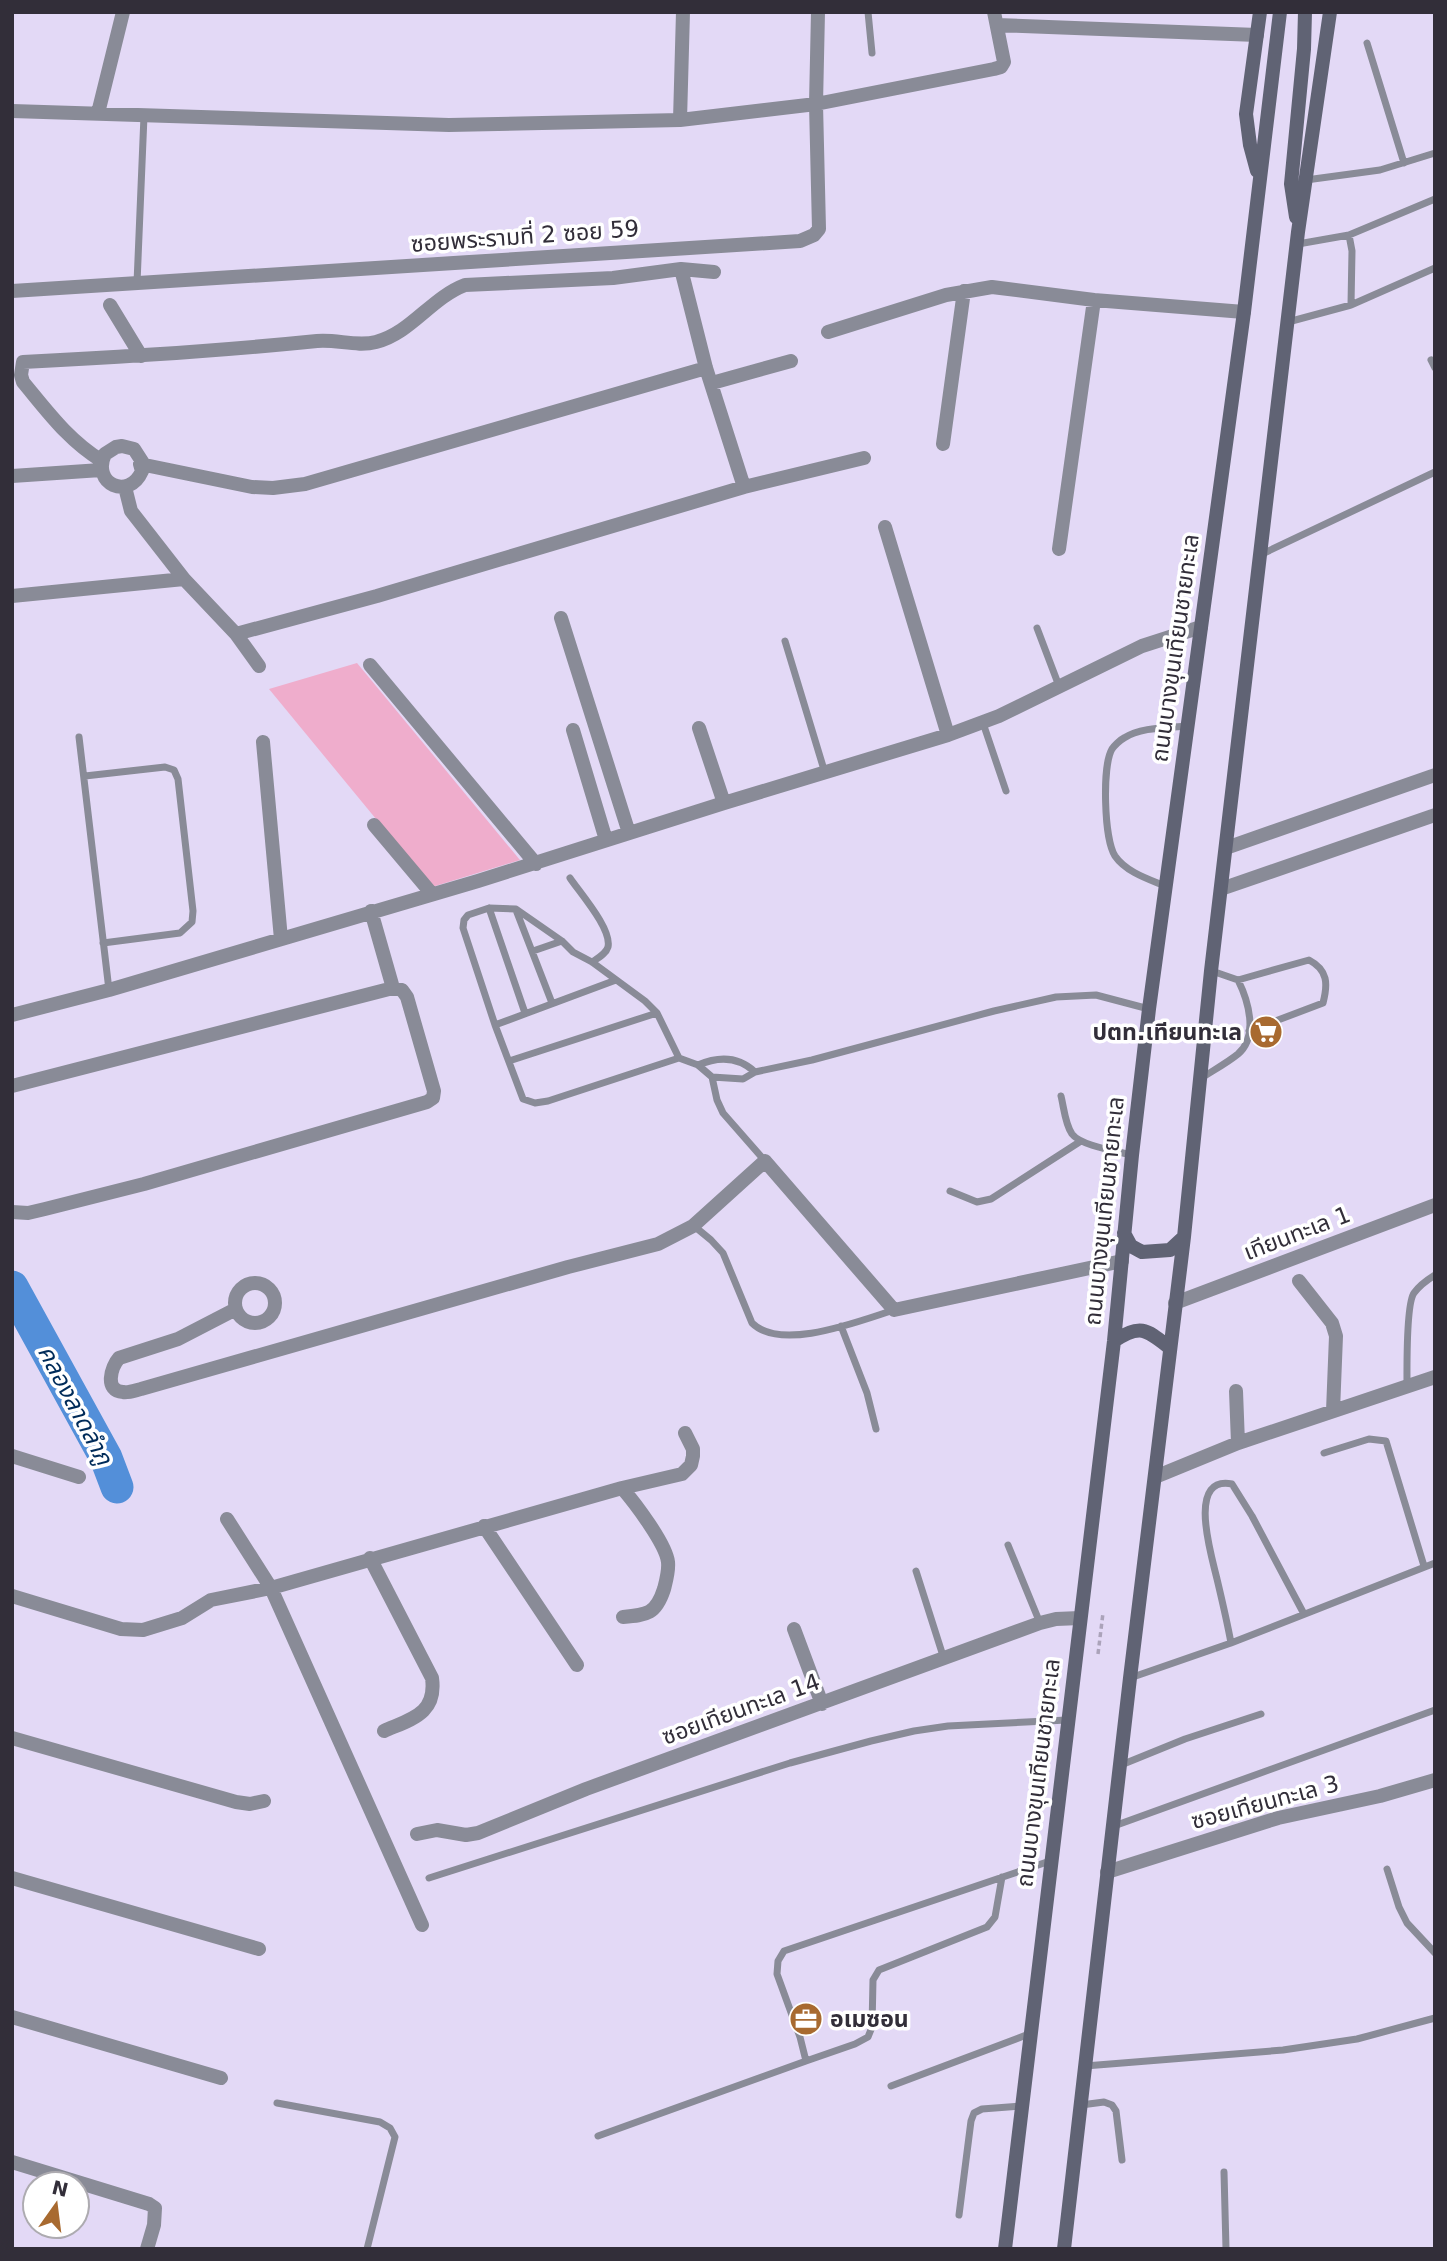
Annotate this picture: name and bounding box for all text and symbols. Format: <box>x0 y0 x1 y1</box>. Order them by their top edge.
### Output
street label: ซอยพระรามที่ 2 ซอย 59 <box>410 212 640 257</box>
street label: ถนนบางขุนเทียนชายทะเล <box>1146 532 1205 764</box>
supermarket icon: ปตท.เทียนทะเล <box>1247 1013 1285 1051</box>
place label: ปตท.เทียนทะเล <box>1092 1019 1242 1045</box>
street label: ถนนบางขุนเทียนชายทะเล <box>1079 1095 1130 1327</box>
street label: เทียนทะเล 1 <box>1240 1201 1354 1265</box>
water label: คลองลาดลำภู <box>31 1340 119 1471</box>
street label: ถนนบางขุนเทียนชายทะเล <box>1011 1657 1066 1889</box>
street label: ซอยเทียนทะเล 14 <box>658 1668 824 1750</box>
street label: ซอยเทียนทะเล 3 <box>1188 1770 1342 1834</box>
office icon: อเมซอน <box>787 2000 825 2038</box>
place label: อเมซอน <box>830 2006 909 2032</box>
north arrow <box>21 2170 91 2240</box>
text: N <box>50 2176 70 2201</box>

